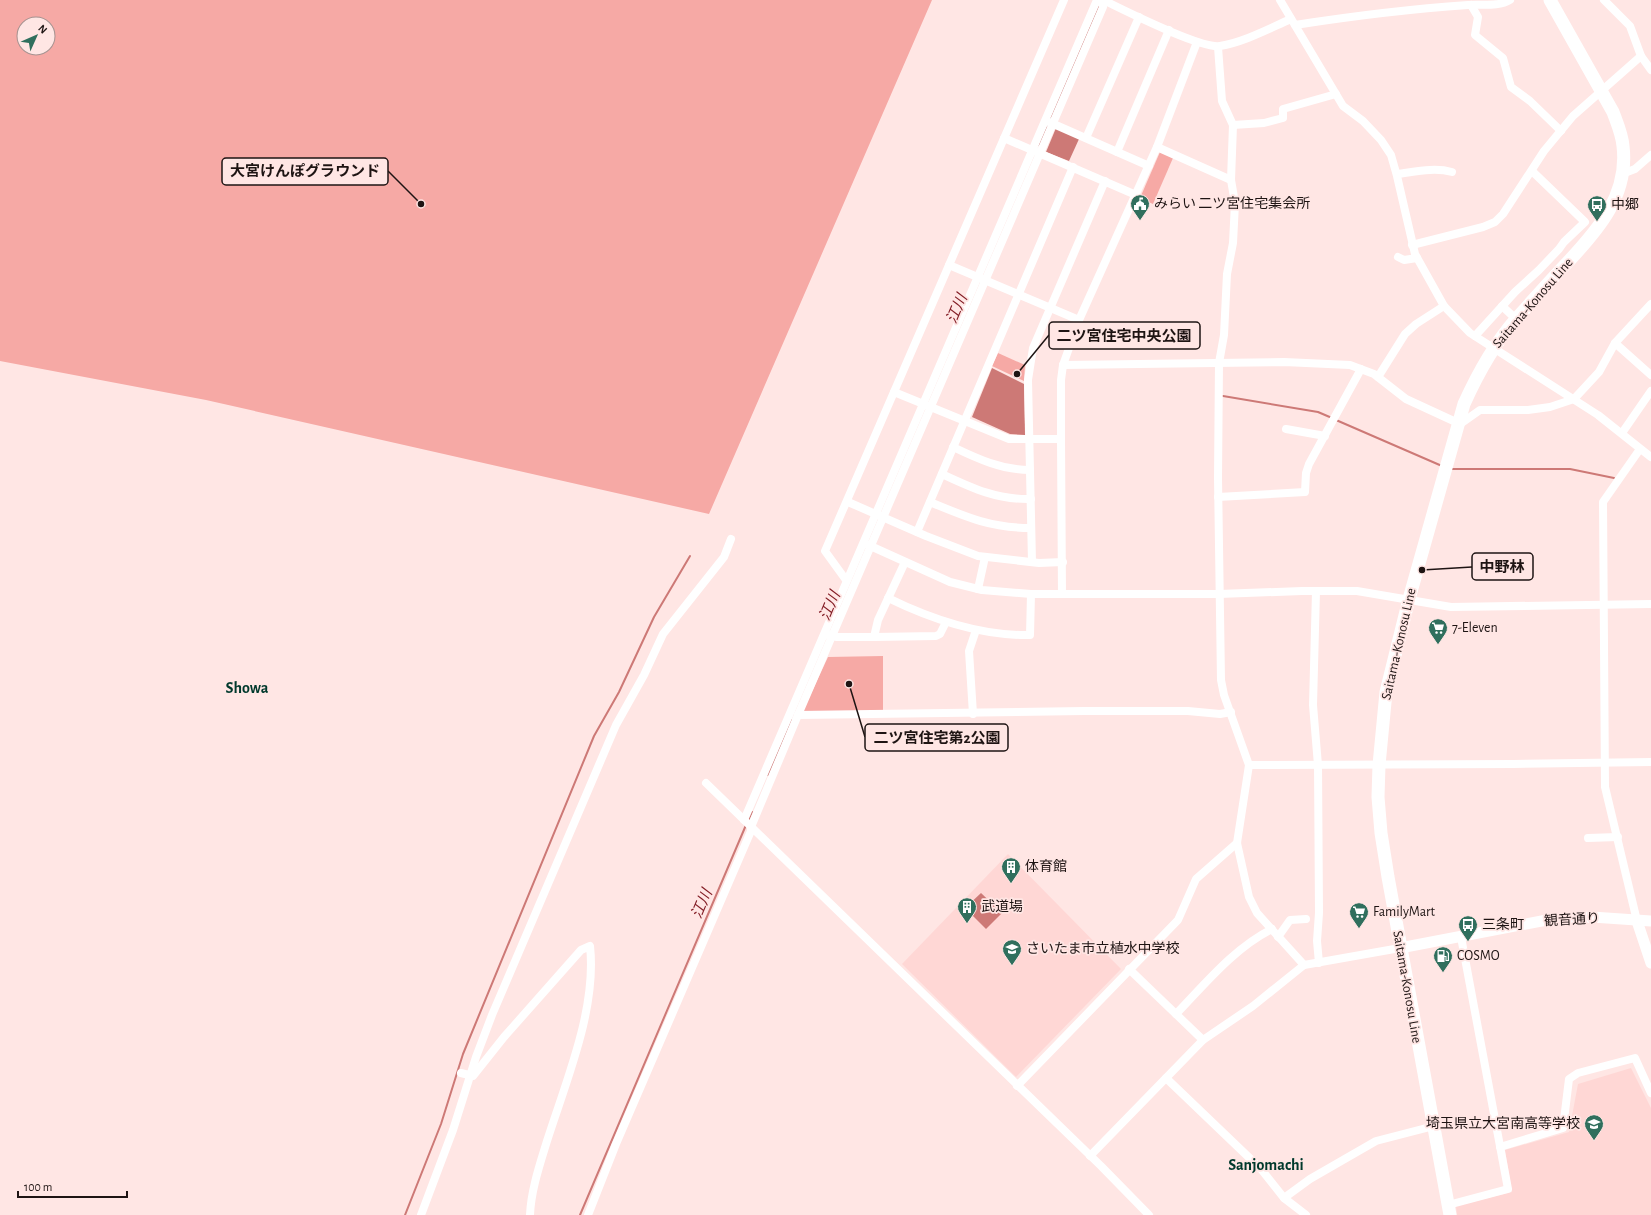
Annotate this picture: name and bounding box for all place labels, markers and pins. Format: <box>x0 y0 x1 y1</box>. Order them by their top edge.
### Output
callout: 大宮けんぽグラウンド <box>222 158 388 185</box>
public building icon: みらい 二ツ宮住宅集会所 <box>1129 193 1151 221</box>
bus stop icon: 中郷 <box>1586 194 1608 222</box>
place label: みらい 二ツ宮住宅集会所 <box>1154 196 1310 211</box>
place label: 中郷 <box>1611 197 1639 212</box>
callout: 二ツ宮住宅中央公園 <box>1049 322 1200 349</box>
callout: 中野林 <box>1472 553 1533 580</box>
supermarket icon: 7-Eleven <box>1427 617 1449 645</box>
place label: 7-Eleven <box>1452 621 1498 635</box>
callout: 二ツ宮住宅第2公園 <box>865 724 1008 751</box>
building icon: 体育館 <box>1000 856 1022 884</box>
place label: 体育館 <box>1025 859 1067 874</box>
building icon: 武道場 <box>956 896 978 924</box>
place label: 武道場 <box>981 899 1023 914</box>
supermarket icon: FamilyMart <box>1348 901 1370 929</box>
place label: FamilyMart <box>1373 905 1435 919</box>
bus stop icon: 三条町 <box>1457 914 1479 942</box>
place label: 三条町 <box>1482 917 1524 932</box>
school or university icon: さいたま市立植水中学校 <box>1001 938 1023 966</box>
place label: さいたま市立植水中学校 <box>1026 940 1180 956</box>
fuel station icon: COSMO <box>1432 945 1454 973</box>
place label: COSMO <box>1457 949 1500 963</box>
school or university icon: 埼玉県立大宮南高等学校 <box>1583 1113 1605 1141</box>
place label: 埼玉県立大宮南高等学校 <box>1426 1115 1580 1131</box>

